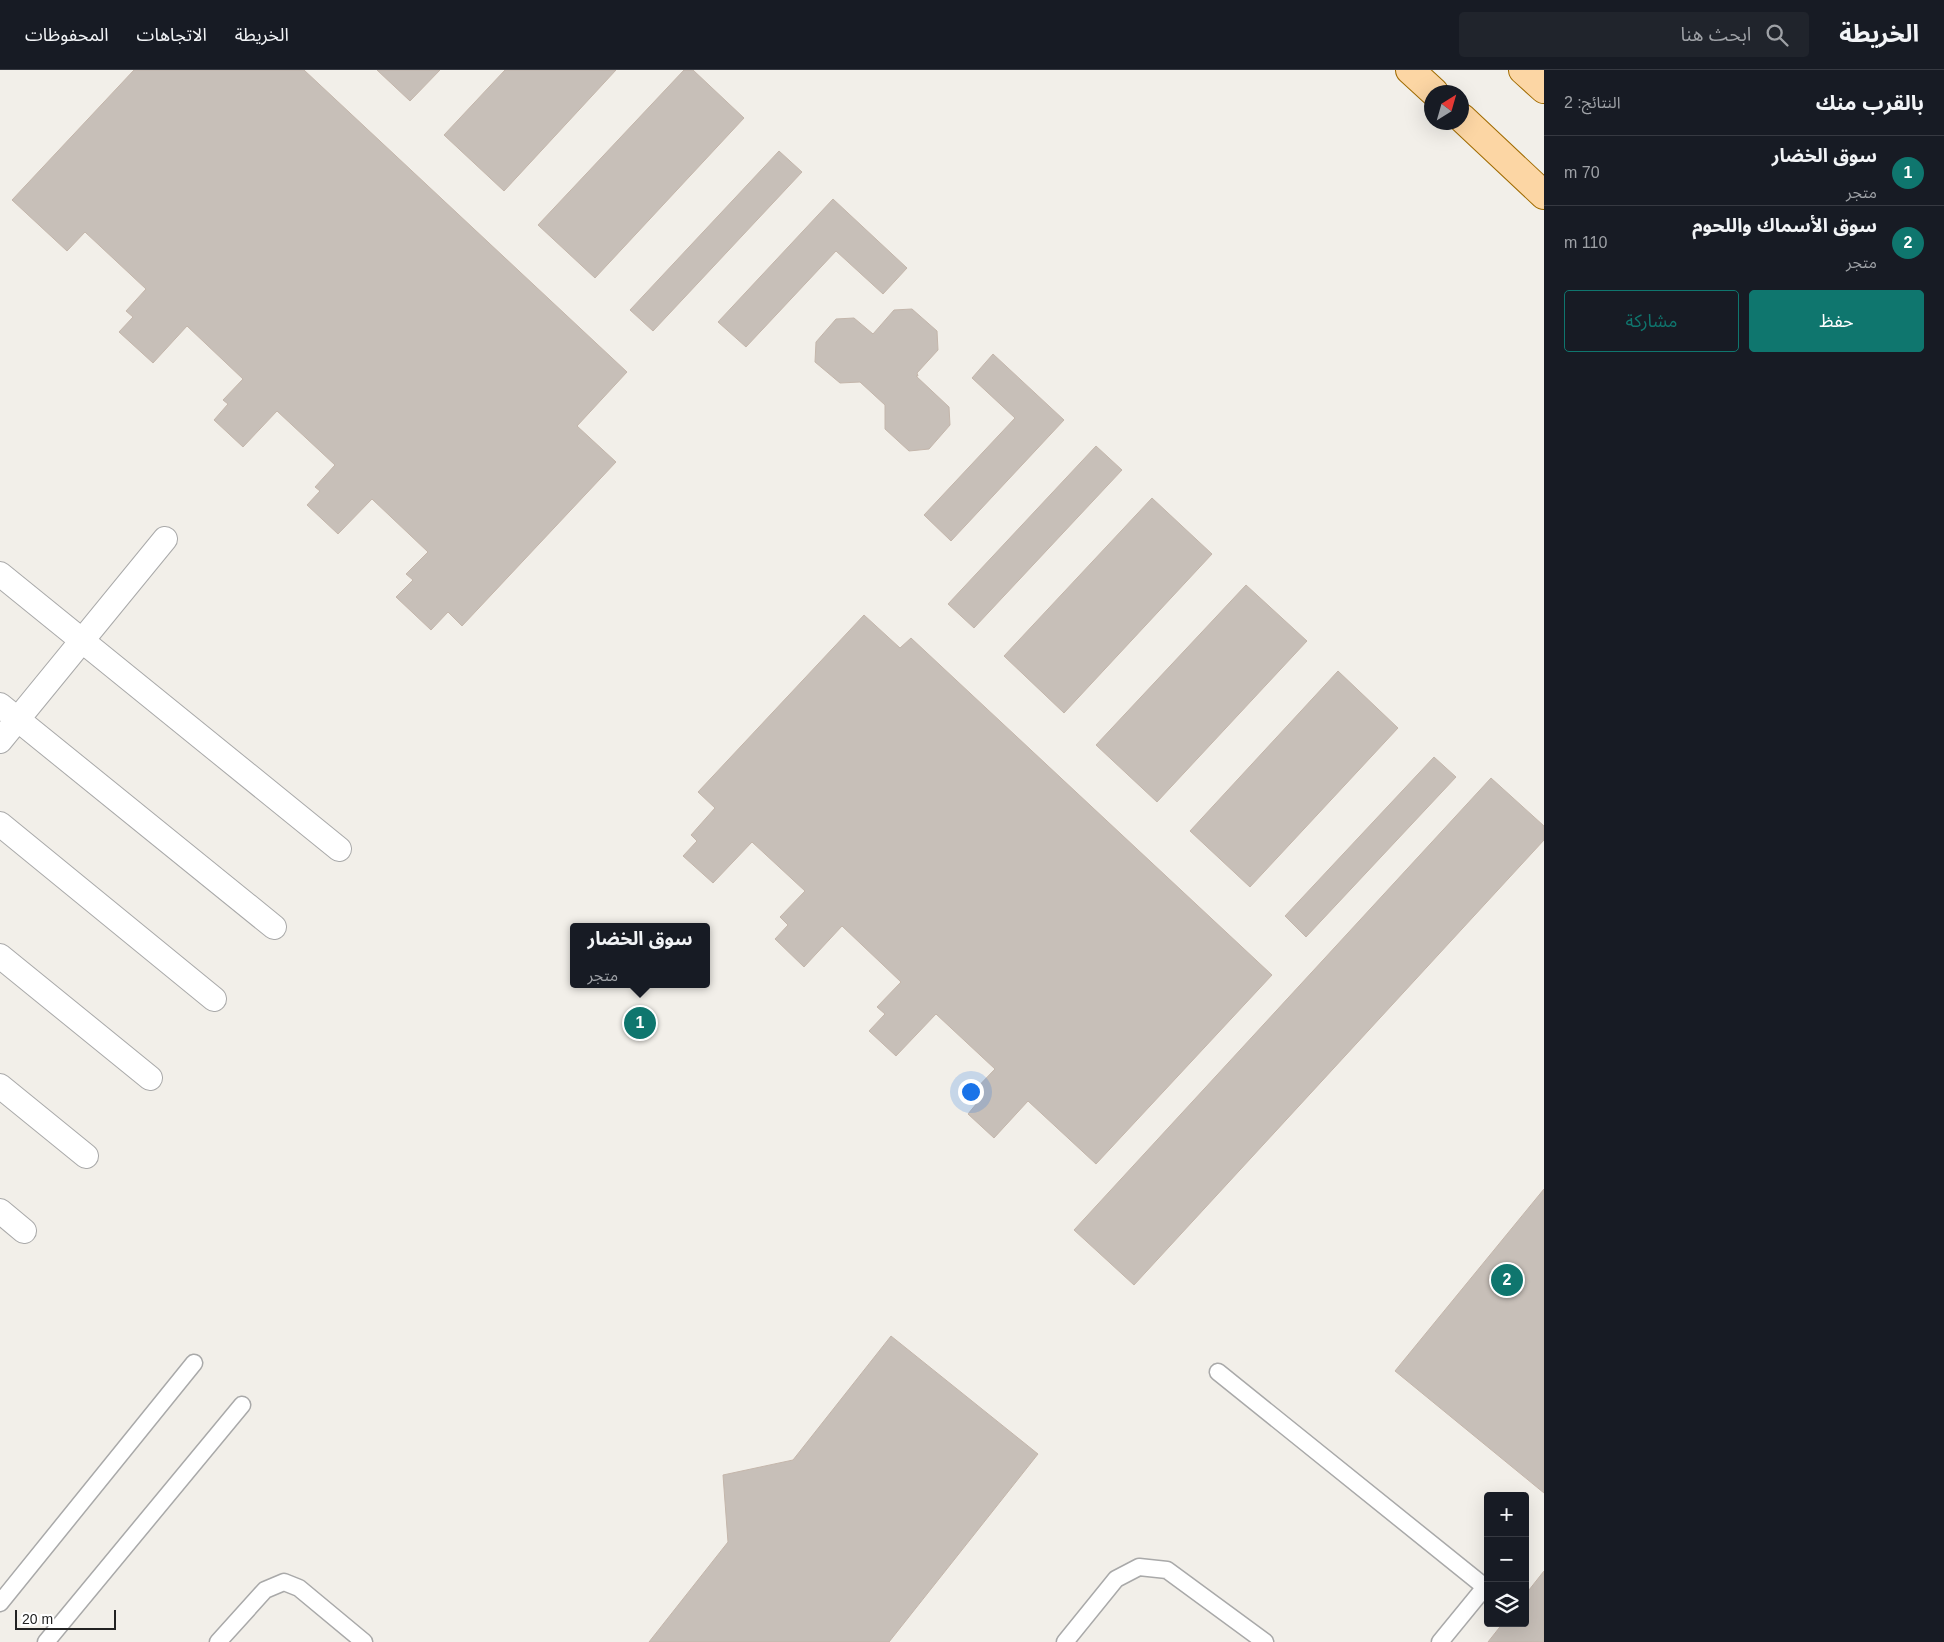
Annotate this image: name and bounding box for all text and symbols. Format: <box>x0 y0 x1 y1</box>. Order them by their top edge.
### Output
search box <box>1459 12 1809 57</box>
text: الخريطة <box>1839 20 1919 47</box>
icon: search <box>1763 21 1791 49</box>
text: ابحث هنا <box>1681 24 1751 45</box>
text: المحفوظات <box>25 25 109 45</box>
text: الاتجاهات <box>137 25 207 45</box>
text: الخريطة <box>235 25 289 45</box>
north arrow <box>1424 85 1469 130</box>
text: بالقرب منك <box>1816 91 1924 114</box>
text: النتائج: 2 <box>1564 94 1621 111</box>
text: سوق الخضار <box>1772 145 1877 166</box>
text: 70 m <box>1564 164 1600 181</box>
text: 1 <box>1904 164 1912 181</box>
text: متجر <box>1846 184 1877 201</box>
text: سوق الأسماك واللحوم <box>1692 215 1877 236</box>
text: 110 m <box>1564 234 1607 251</box>
text: 2 <box>1904 234 1912 251</box>
text: متجر <box>1846 254 1877 271</box>
button: مشاركة <box>1564 290 1739 352</box>
button: حفظ <box>1749 290 1924 352</box>
popup <box>570 923 710 988</box>
text: سوق الخضار <box>587 928 693 949</box>
text: متجر <box>587 967 618 984</box>
pin: 1 <box>624 1004 656 1042</box>
your location <box>958 1079 984 1105</box>
pin: 2 <box>1491 1261 1523 1299</box>
map controls <box>1484 1492 1529 1627</box>
button: + <box>1484 1492 1529 1537</box>
button: − <box>1484 1537 1529 1582</box>
button: layers <box>1484 1582 1529 1627</box>
scale bar <box>15 1607 116 1630</box>
text: 20 m <box>22 1611 53 1627</box>

